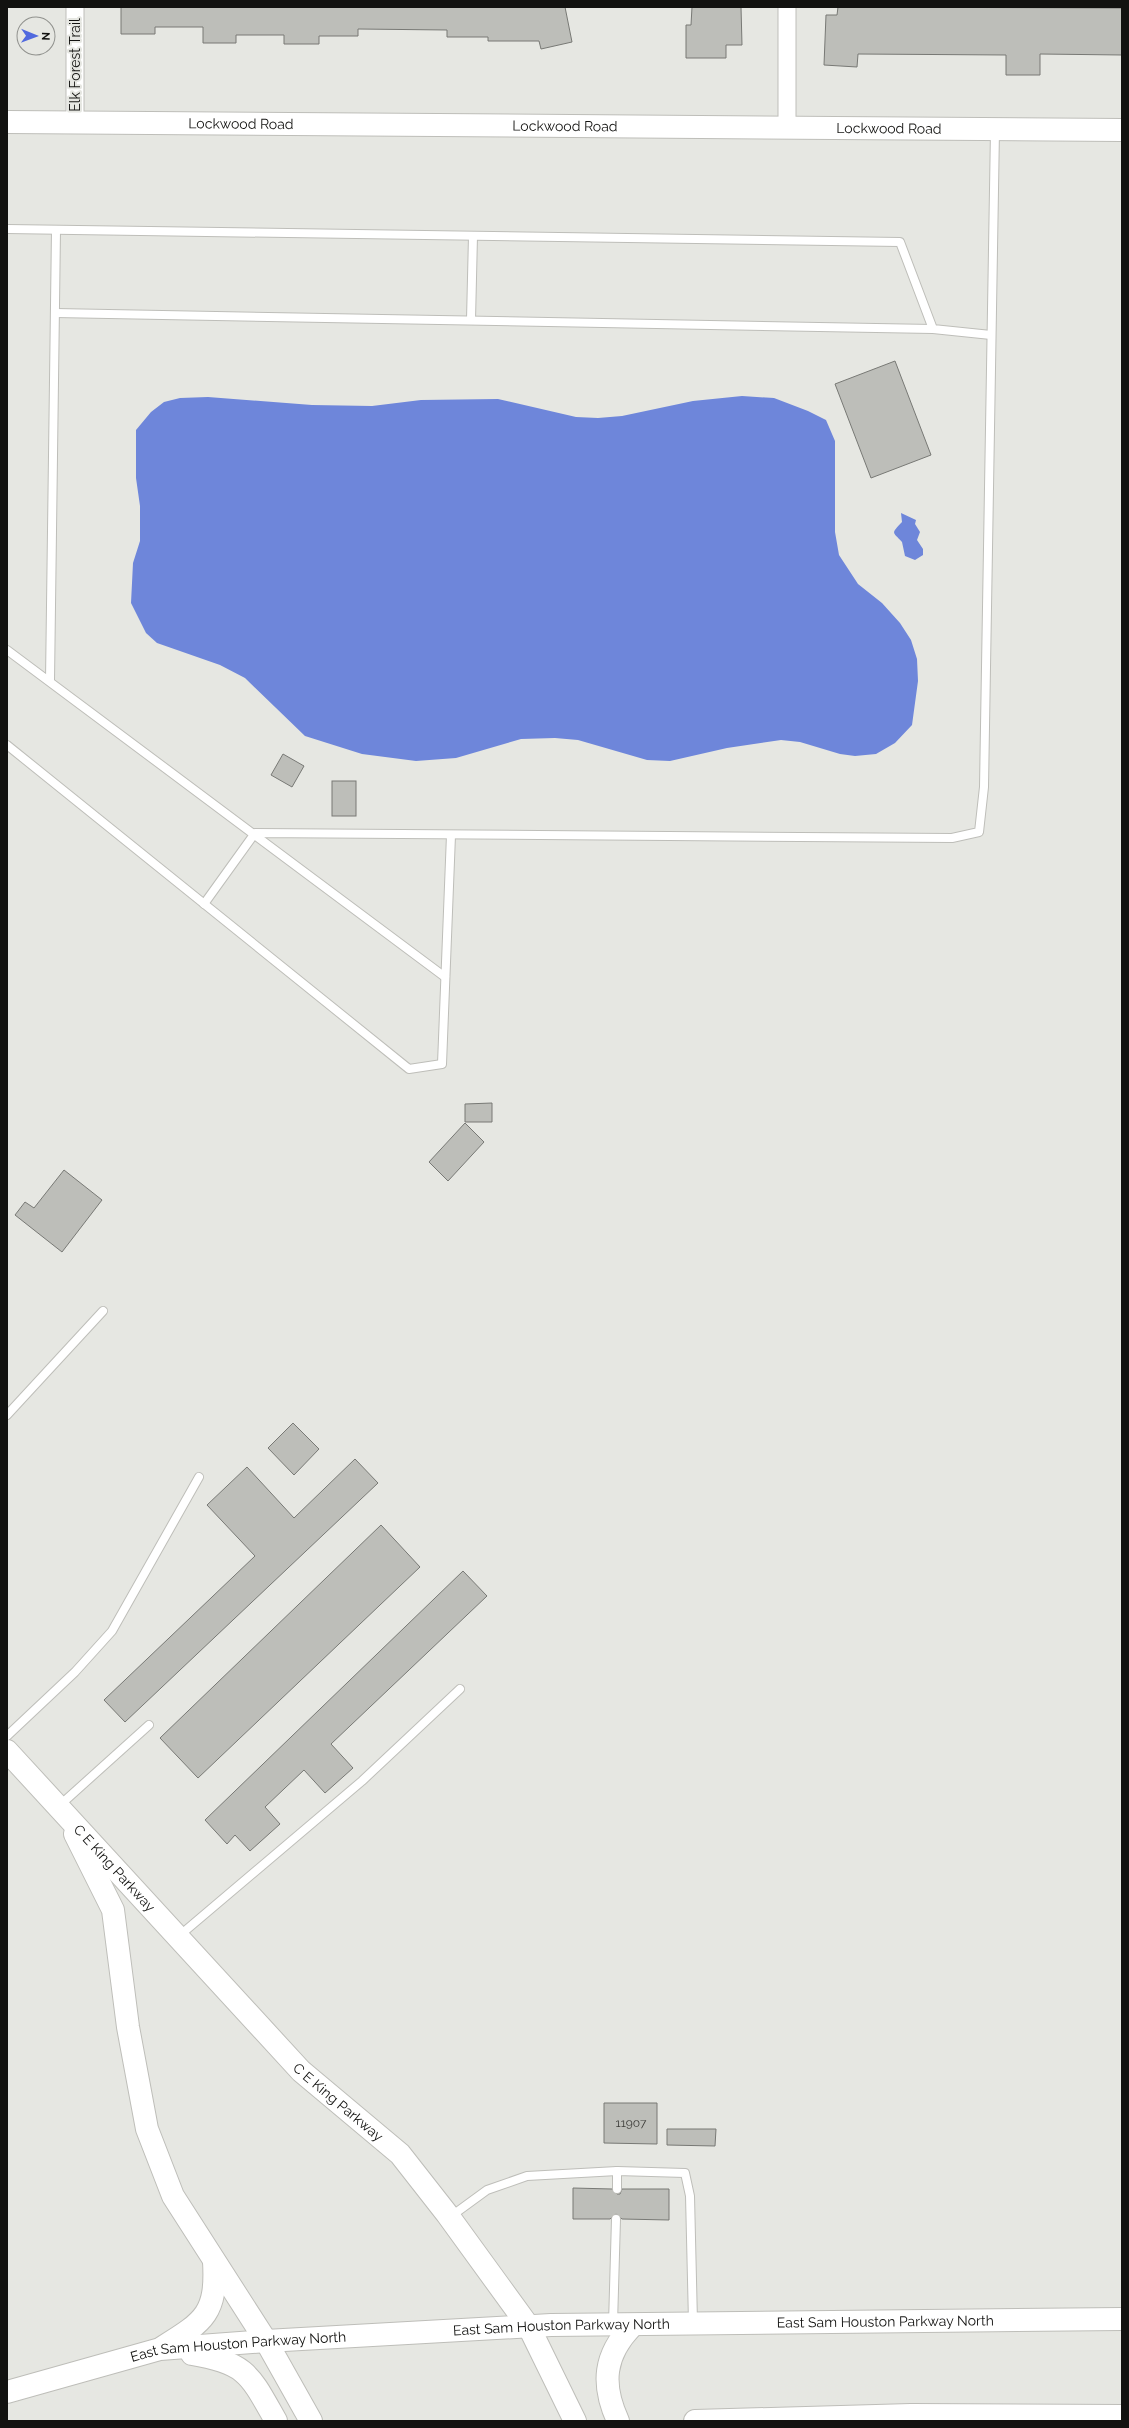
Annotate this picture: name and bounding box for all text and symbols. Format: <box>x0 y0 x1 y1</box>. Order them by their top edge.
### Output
north arrow <box>16 16 56 56</box>
street label: Elk Forest Trail <box>67 18 83 112</box>
text: N <box>39 32 52 40</box>
street label: Lockwood Road <box>188 115 294 132</box>
street label: Lockwood Road <box>512 118 618 134</box>
street label: Lockwood Road <box>836 120 942 137</box>
street label: C E King Parkway <box>71 1821 159 1915</box>
street label: C E King Parkway <box>290 2060 387 2145</box>
house number: 11907 <box>616 2116 647 2130</box>
street label: East Sam Houston Parkway North <box>777 2312 994 2331</box>
street label: East Sam Houston Parkway North <box>453 2316 670 2338</box>
street label: East Sam Houston Parkway North <box>129 2329 347 2365</box>

